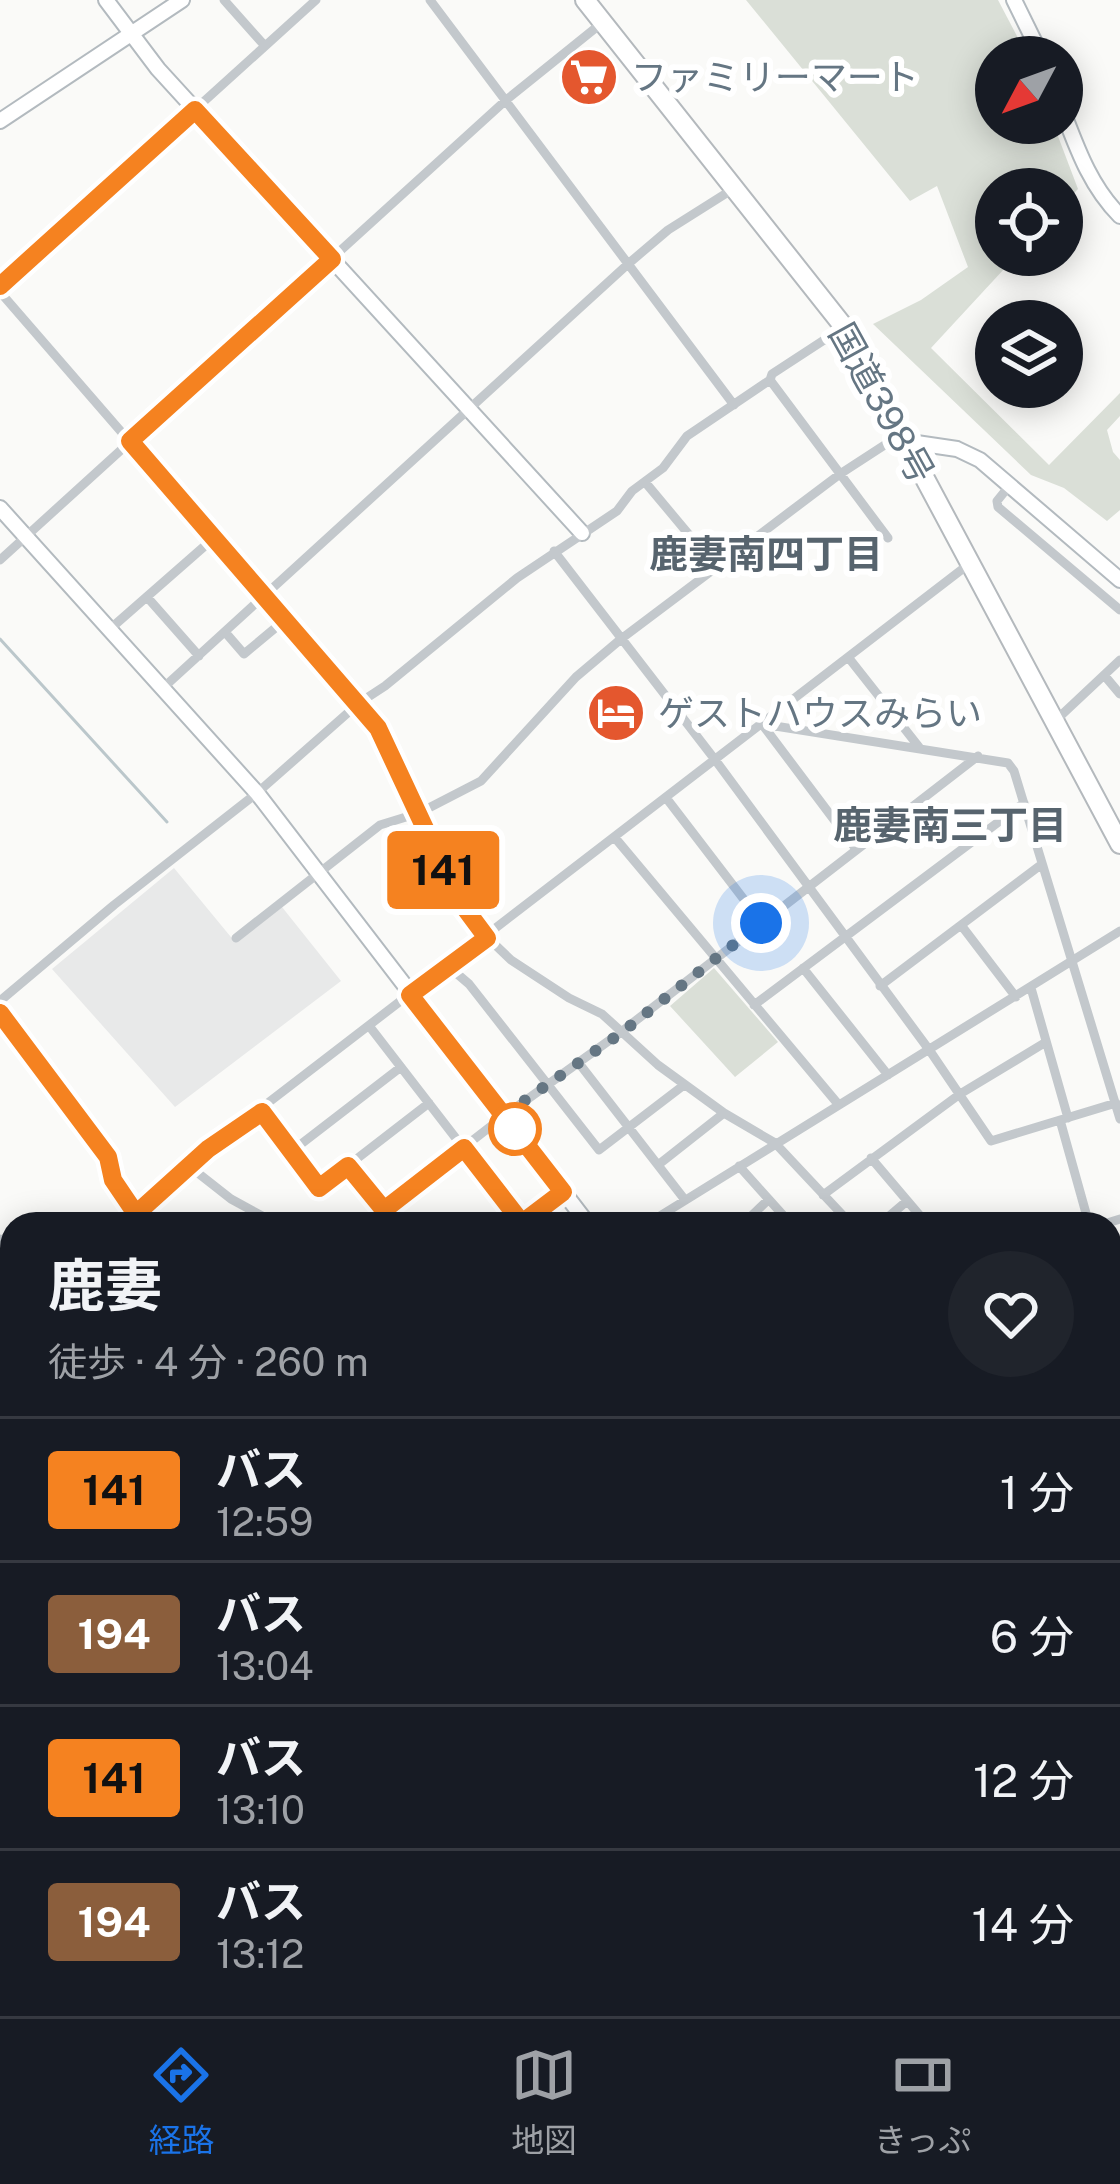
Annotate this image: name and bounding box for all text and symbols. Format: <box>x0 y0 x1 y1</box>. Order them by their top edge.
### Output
north arrow <box>975 36 1083 144</box>
map controls <box>975 36 1083 408</box>
supermarket icon: ファミリーマート <box>558 46 620 108</box>
place label: ファミリーマート <box>631 56 919 98</box>
button: locate <box>975 168 1083 276</box>
button: layers <box>975 300 1083 408</box>
street label: 国道398号 <box>821 316 943 490</box>
district label: 鹿妻南四丁目 <box>649 531 883 577</box>
hotel icon: ゲストハウスみらい <box>585 682 647 744</box>
place label: ゲストハウスみらい <box>658 692 982 734</box>
district label: 鹿妻南三丁目 <box>833 802 1067 848</box>
line badge: 141 <box>374 831 512 909</box>
text: 141 <box>411 845 475 894</box>
your location <box>731 893 791 953</box>
unlabelled marker <box>490 1104 540 1154</box>
button: heart <box>948 1251 1074 1377</box>
text: 鹿妻 <box>48 1252 162 1319</box>
text: 徒歩 · 4 分 · 260 m <box>48 1339 369 1385</box>
text: バス <box>216 1443 306 1496</box>
text: 141 <box>82 1465 146 1514</box>
text: 1 分 <box>1000 1466 1074 1519</box>
text: 12:59 <box>216 1499 313 1545</box>
text: バス <box>216 1587 306 1640</box>
text: 194 <box>77 1609 151 1658</box>
text: 6 分 <box>990 1610 1074 1663</box>
text: 13:04 <box>216 1643 314 1689</box>
text: バス <box>216 1731 306 1784</box>
text: 141 <box>82 1753 146 1802</box>
text: 12 分 <box>973 1754 1074 1807</box>
text: 13:10 <box>216 1787 305 1833</box>
text: バス <box>216 1875 306 1928</box>
text: 194 <box>77 1897 151 1946</box>
text: 14 分 <box>971 1898 1074 1951</box>
text: 13:12 <box>216 1931 304 1977</box>
tab: 経路 <box>148 2042 214 2162</box>
tab: 地図 <box>511 2042 577 2162</box>
tab: きっぷ <box>874 2042 972 2162</box>

